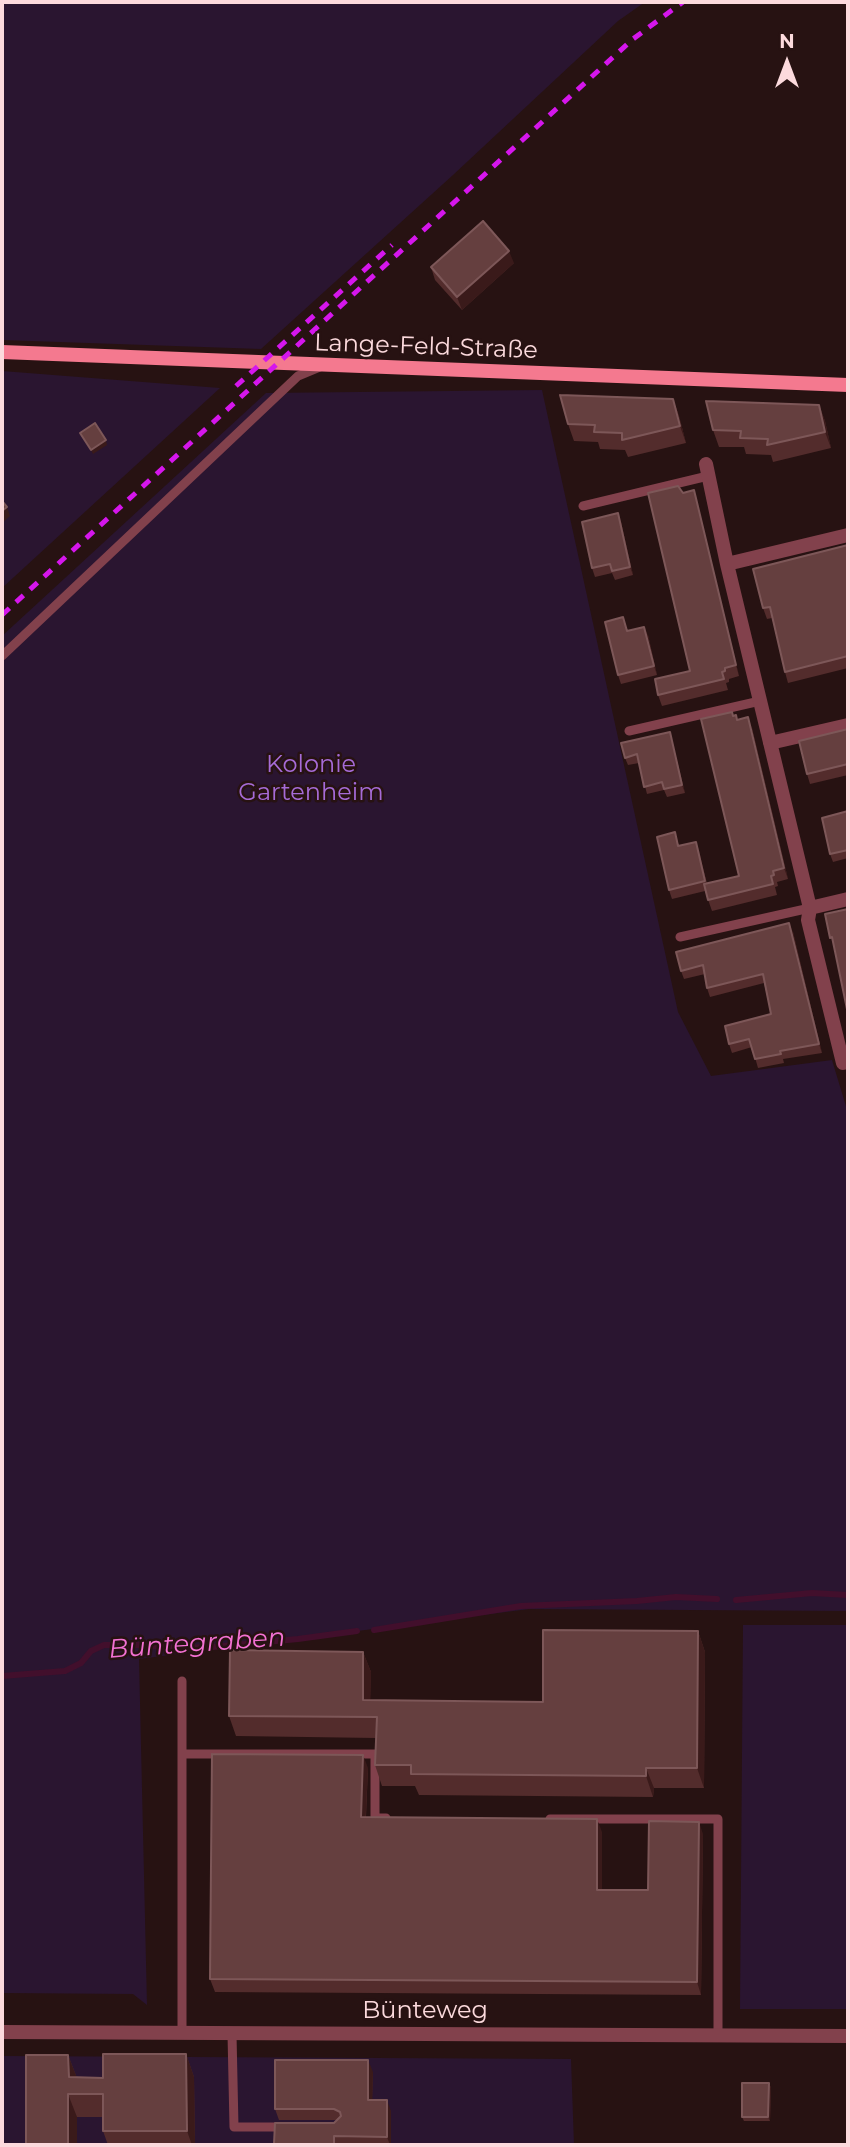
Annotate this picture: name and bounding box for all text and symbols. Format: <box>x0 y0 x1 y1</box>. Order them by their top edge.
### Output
north arrow <box>752 28 822 98</box>
text: N <box>779 30 795 53</box>
street label: Lange-Feld-Straße <box>314 329 538 365</box>
park label: Kolonie Gartenheim <box>238 751 384 807</box>
water label: Büntegraben <box>108 1622 286 1666</box>
street label: Bünteweg <box>362 1997 488 2025</box>

